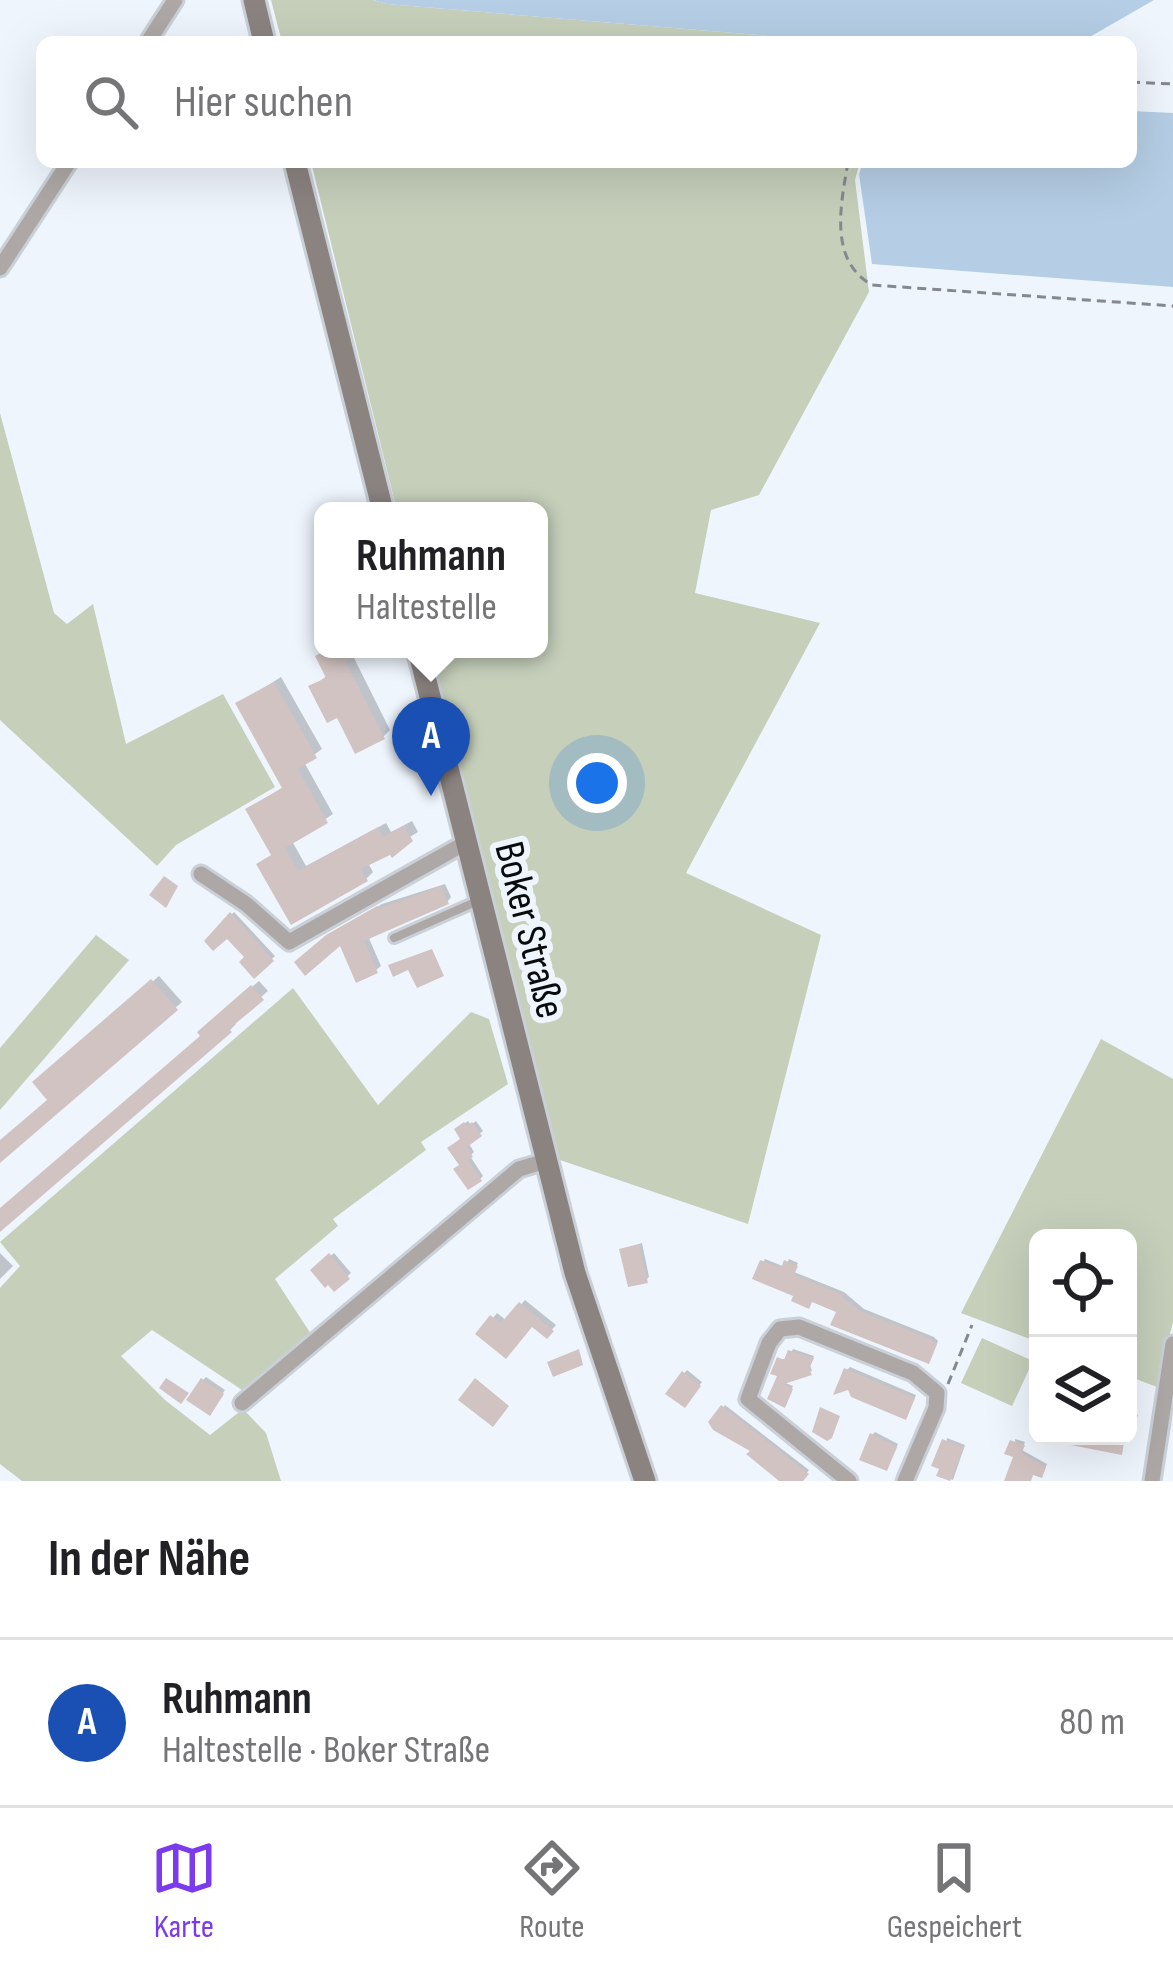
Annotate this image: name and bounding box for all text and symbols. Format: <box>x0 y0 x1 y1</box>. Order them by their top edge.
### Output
search box <box>36 36 1137 168</box>
icon: search <box>78 69 144 135</box>
text: Hier suchen <box>174 75 353 130</box>
popup <box>314 502 548 658</box>
text: Ruhmann <box>356 529 506 584</box>
text: Haltestelle <box>356 584 497 631</box>
pin: A <box>392 697 470 796</box>
your location <box>567 753 627 813</box>
street label: Boker Straße <box>482 837 576 1023</box>
map controls <box>1029 1229 1137 1445</box>
button: locate <box>1029 1229 1137 1337</box>
button: layers <box>1029 1337 1137 1445</box>
text: In der Nähe <box>48 1529 250 1590</box>
text: Ruhmann <box>162 1672 312 1727</box>
text: A <box>78 1699 96 1746</box>
text: 80 m <box>1059 1699 1125 1746</box>
text: Haltestelle · Boker Straße <box>162 1727 490 1774</box>
tab: Karte <box>151 1835 217 1947</box>
tab: Route <box>519 1835 585 1947</box>
tab: Gespeichert <box>887 1835 1022 1947</box>

